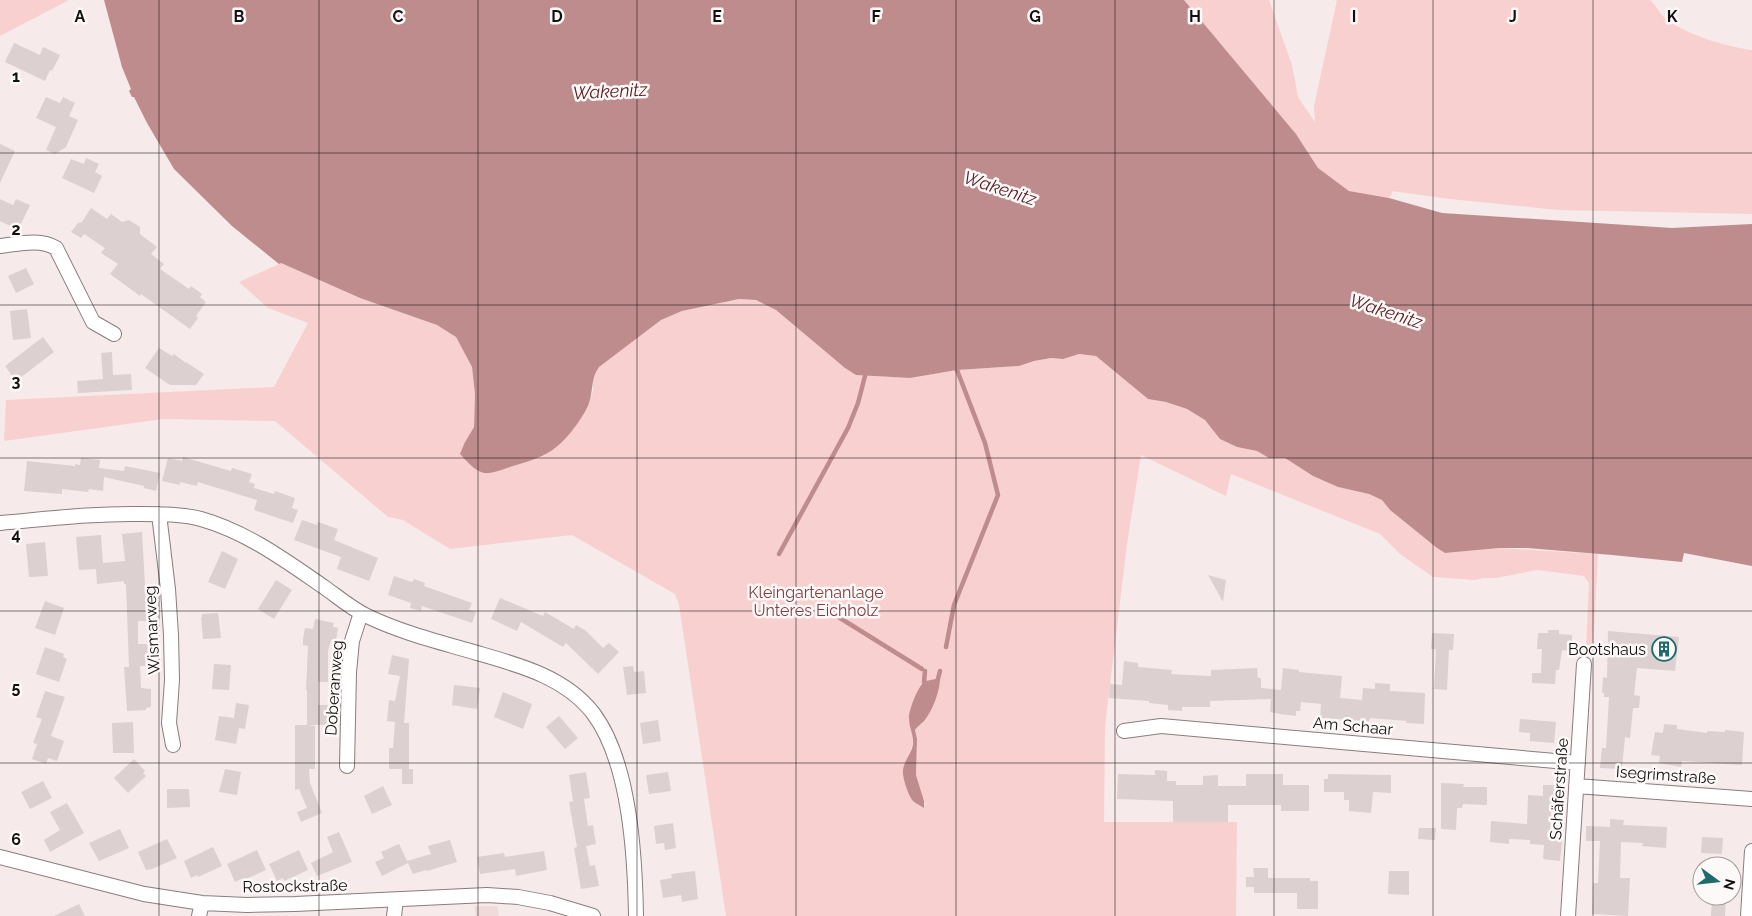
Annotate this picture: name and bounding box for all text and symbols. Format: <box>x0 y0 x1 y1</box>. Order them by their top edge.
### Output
text: A <box>75 7 86 26</box>
text: B <box>234 7 245 26</box>
text: C <box>393 7 404 26</box>
text: D <box>551 7 563 26</box>
text: E <box>712 7 722 26</box>
text: F <box>871 7 881 26</box>
text: G <box>1029 7 1041 26</box>
text: H <box>1189 7 1201 26</box>
text: I <box>1352 7 1356 26</box>
text: J <box>1509 7 1517 26</box>
text: K <box>1667 7 1678 26</box>
text: 1 <box>12 67 20 86</box>
water label: Wakenitz <box>572 79 649 103</box>
water label: Wakenitz <box>961 166 1039 210</box>
text: 2 <box>11 220 21 239</box>
water label: Wakenitz <box>1347 289 1425 333</box>
text: 3 <box>12 372 21 391</box>
text: 4 <box>11 525 21 544</box>
park label: Kleingartenanlage Unteres Eichholz <box>748 583 884 620</box>
street label: Wismarweg <box>140 585 164 675</box>
building icon: Bootshaus <box>1651 636 1677 662</box>
street label: Doberanweg <box>321 640 347 736</box>
place label: Bootshaus <box>1568 640 1646 659</box>
text: 5 <box>12 678 21 697</box>
street label: Am Schaar <box>1312 713 1394 739</box>
street label: Schäferstraße <box>1546 737 1572 841</box>
street label: Isegrimstraße <box>1615 762 1717 788</box>
text: 6 <box>11 830 21 849</box>
north arrow <box>1692 856 1742 906</box>
street label: Rostockstraße <box>242 876 348 896</box>
text: N <box>1720 877 1739 892</box>

